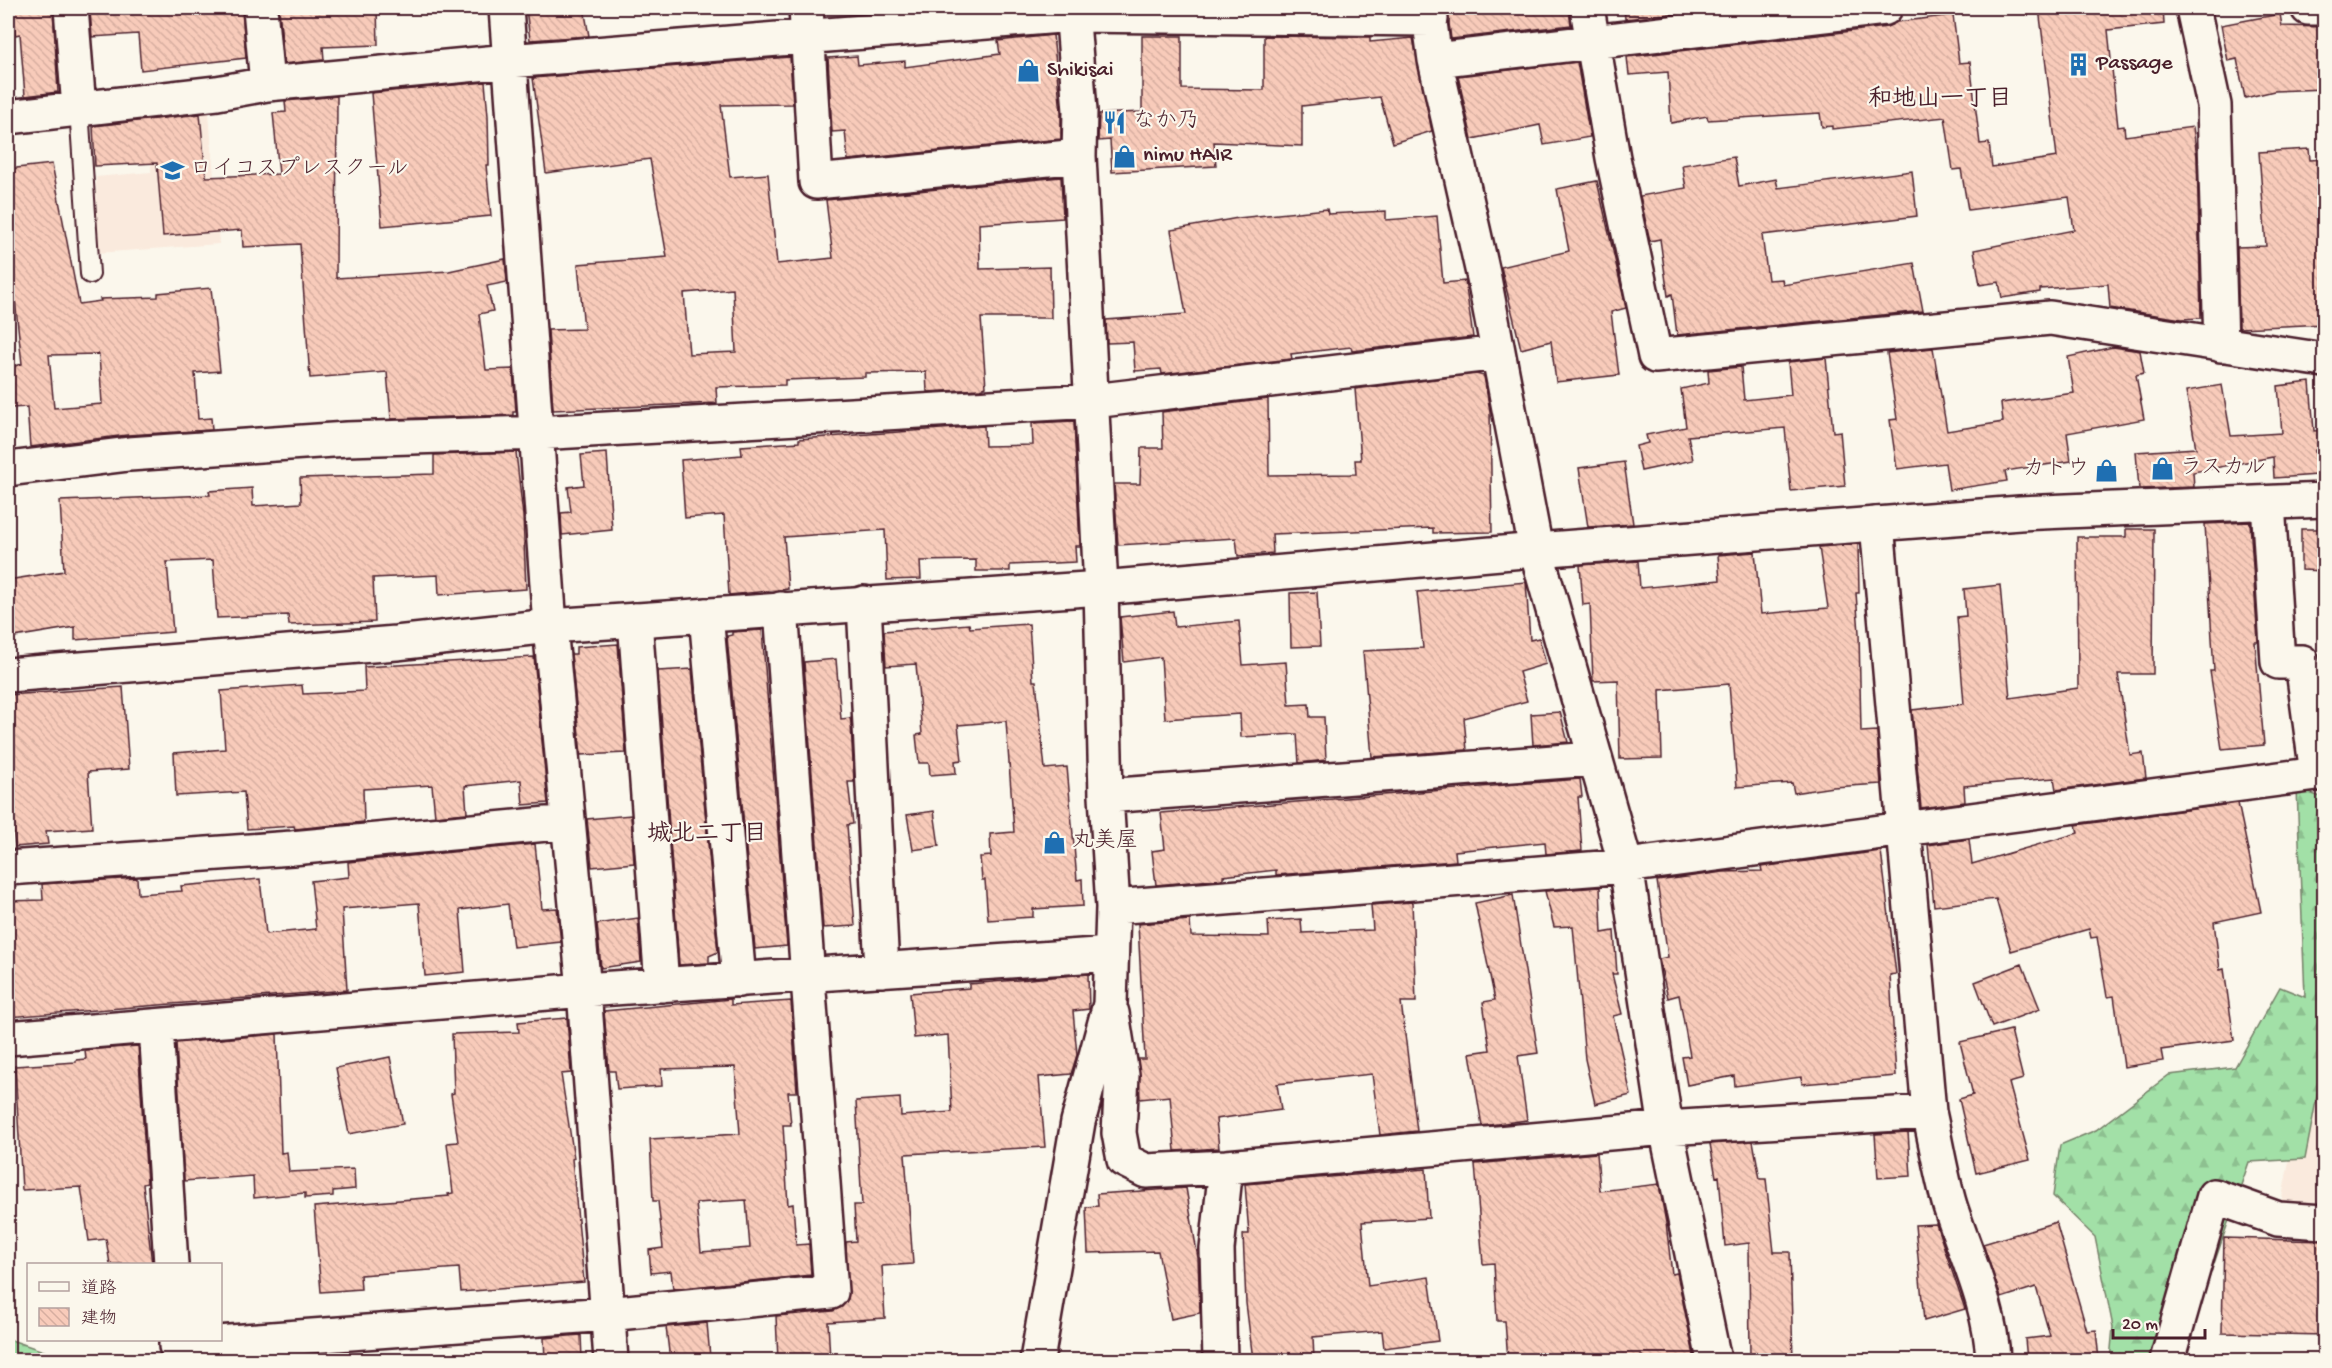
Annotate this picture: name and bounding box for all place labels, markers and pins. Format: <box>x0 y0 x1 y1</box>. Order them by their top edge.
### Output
building icon: Passage <box>2065 51 2091 77</box>
place label: Passage <box>2095 51 2173 77</box>
shop icon: Shikisai <box>1016 58 1042 84</box>
place label: Shikisai <box>1047 58 1113 84</box>
restaurant icon: なか乃 <box>1102 109 1128 135</box>
place label: なか乃 <box>1133 109 1199 135</box>
shop icon: nimu HAIR <box>1112 143 1138 169</box>
place label: nimu HAIR <box>1143 143 1233 169</box>
place label: ロイコスプレスクール <box>190 156 409 183</box>
school or university icon: ロイコスプレスクール <box>159 157 185 183</box>
shop icon: ラスカル <box>2149 456 2175 482</box>
place label: ラスカル <box>2180 456 2266 482</box>
place label: カトウ <box>2023 457 2089 483</box>
shop icon: カトウ <box>2094 457 2120 483</box>
place label: 丸美屋 <box>1072 828 1138 855</box>
shop icon: 丸美屋 <box>1041 829 1067 855</box>

